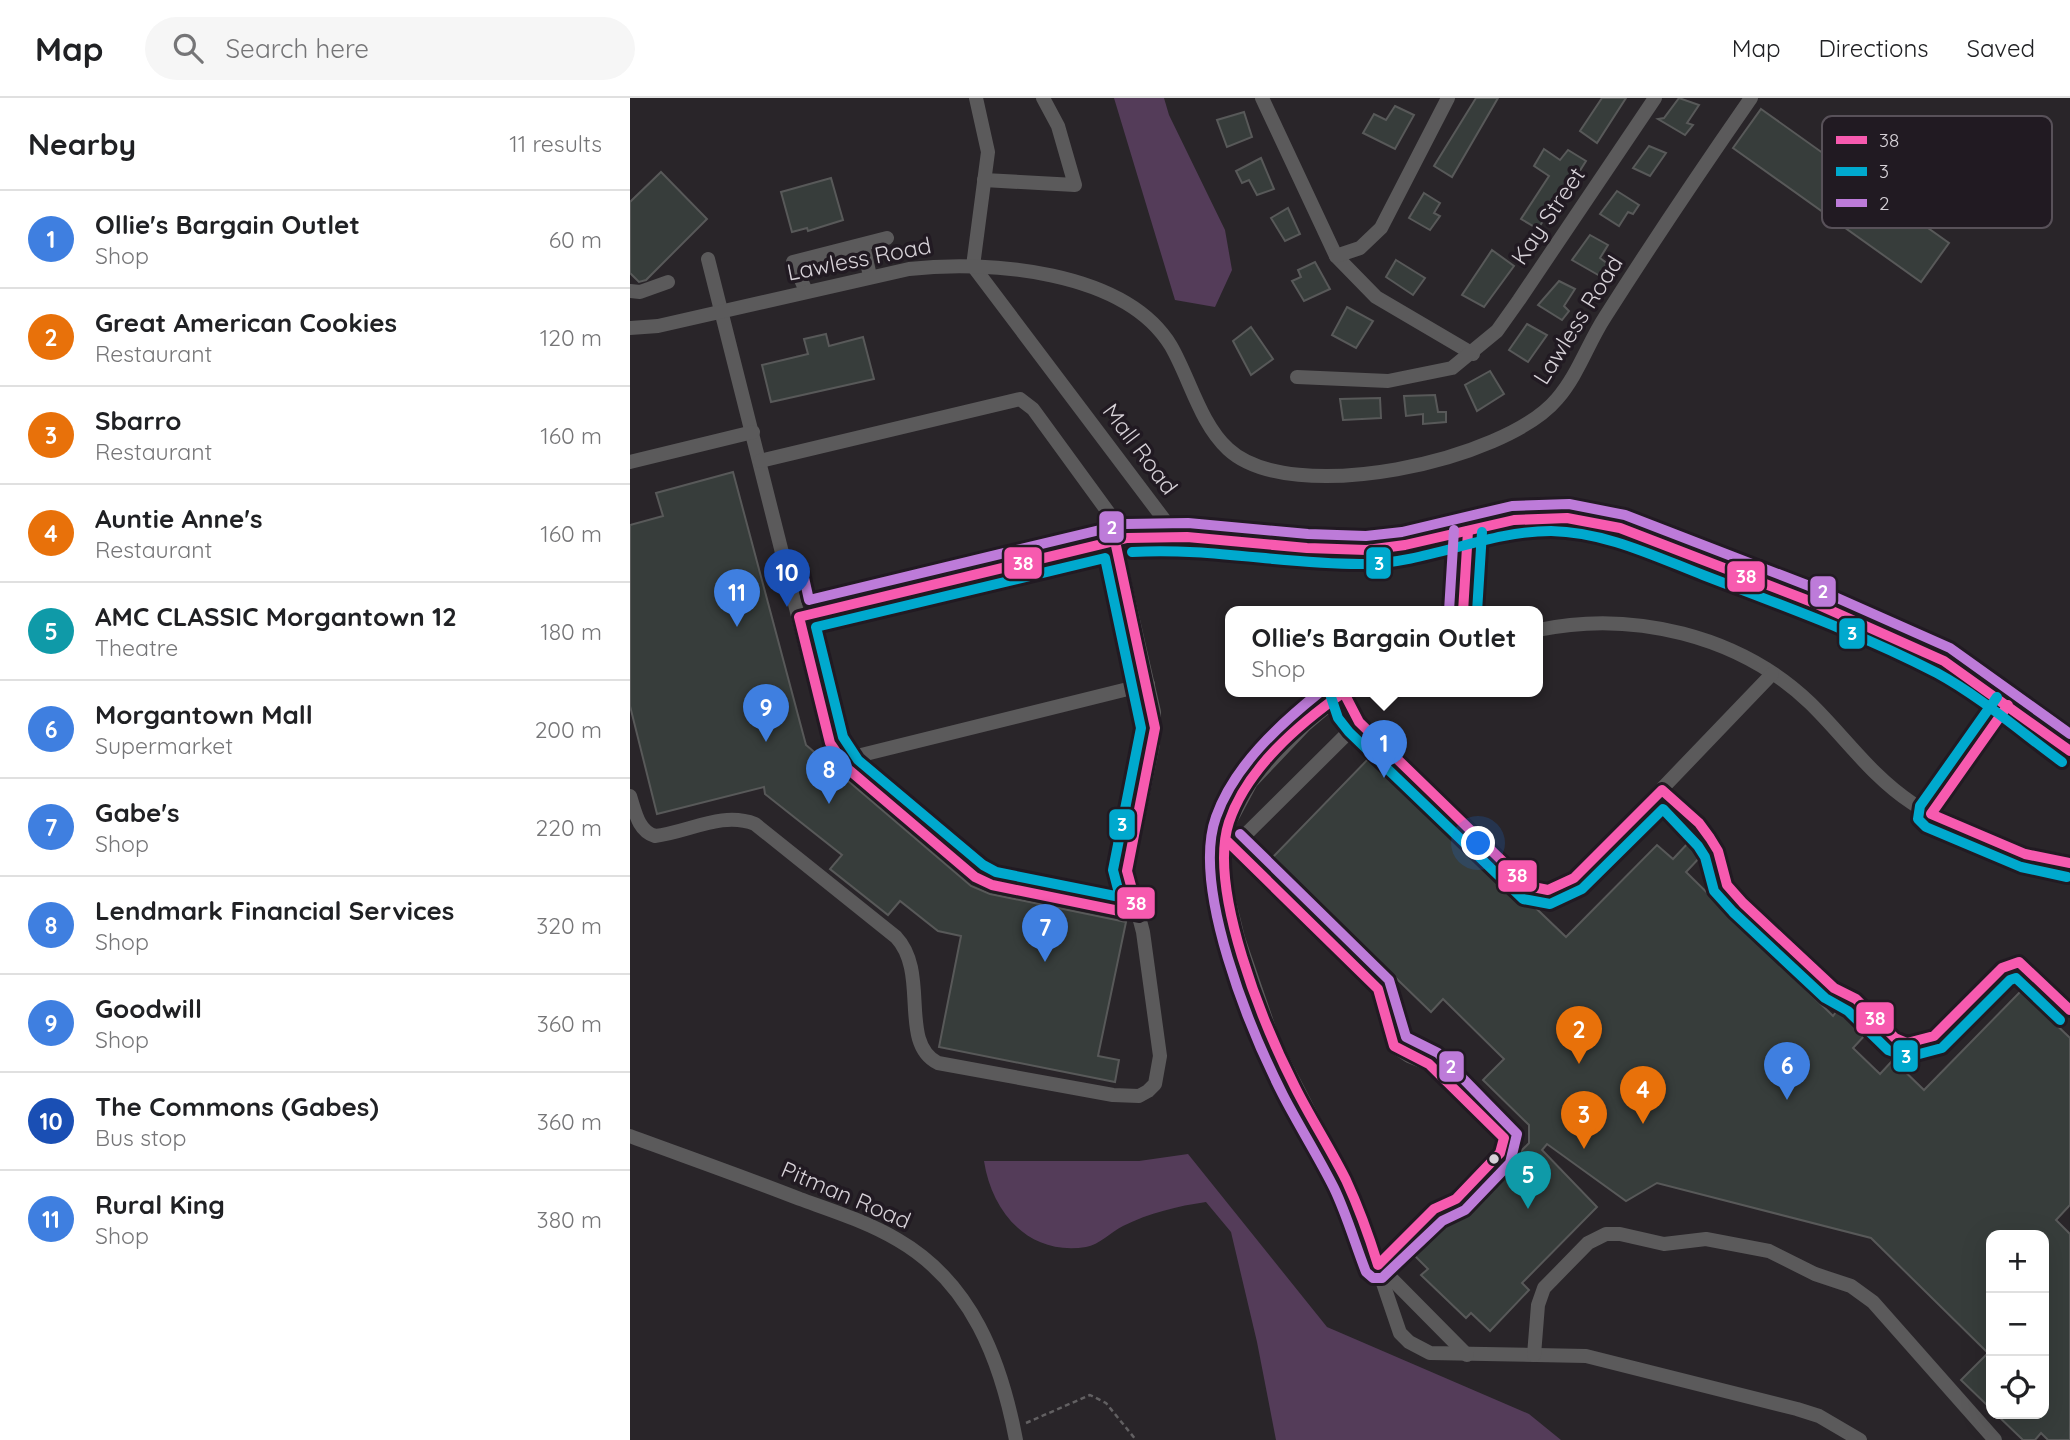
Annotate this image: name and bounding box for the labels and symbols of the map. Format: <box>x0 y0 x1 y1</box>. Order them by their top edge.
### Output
legend <box>1822 116 2052 228</box>
text: 38 <box>1879 128 1899 152</box>
text: 3 <box>1879 159 1889 183</box>
street label: Kay Street <box>1504 161 1591 270</box>
text: 2 <box>1879 191 1890 215</box>
street label: Lawless Road <box>784 230 933 287</box>
street label: Lawless Road <box>1527 250 1629 389</box>
street label: Mall Road <box>1097 397 1184 500</box>
line badge: 2 <box>1098 510 1125 544</box>
text: 2 <box>1107 515 1117 539</box>
line badge: 38 <box>1003 546 1043 580</box>
line badge: 3 <box>1365 546 1392 580</box>
pin: 10 <box>764 549 810 607</box>
text: 38 <box>1013 551 1033 575</box>
text: 3 <box>1374 551 1384 575</box>
line badge: 38 <box>1726 560 1766 593</box>
text: 38 <box>1736 564 1756 588</box>
pin: 11 <box>714 569 760 627</box>
line badge: 2 <box>1809 575 1837 608</box>
text: 2 <box>1818 579 1828 603</box>
line badge: 3 <box>1838 617 1866 650</box>
text: 3 <box>1847 621 1857 645</box>
pin: 9 <box>743 684 789 742</box>
pin: 1 <box>1361 720 1407 778</box>
pin: 8 <box>806 746 852 804</box>
line badge: 3 <box>1108 808 1136 841</box>
text: 3 <box>1117 812 1127 836</box>
your location <box>1461 826 1495 860</box>
line badge: 38 <box>1497 859 1538 893</box>
text: 38 <box>1507 863 1527 887</box>
line badge: 38 <box>1116 886 1156 920</box>
text: 38 <box>1126 891 1146 915</box>
pin: 7 <box>1022 904 1068 962</box>
line badge: 38 <box>1855 1001 1895 1035</box>
pin: 2 <box>1556 1006 1602 1064</box>
text: 38 <box>1865 1006 1885 1030</box>
line badge: 3 <box>1892 1039 1919 1073</box>
pin: 6 <box>1764 1042 1810 1100</box>
text: 3 <box>1901 1044 1911 1068</box>
line badge: 2 <box>1438 1050 1465 1083</box>
text: 2 <box>1446 1054 1456 1078</box>
pin: 4 <box>1620 1066 1666 1124</box>
pin: 3 <box>1561 1091 1607 1149</box>
pin: 5 <box>1505 1151 1551 1209</box>
unlabelled marker <box>1487 1152 1501 1166</box>
street label: Pitman Road <box>777 1154 915 1235</box>

